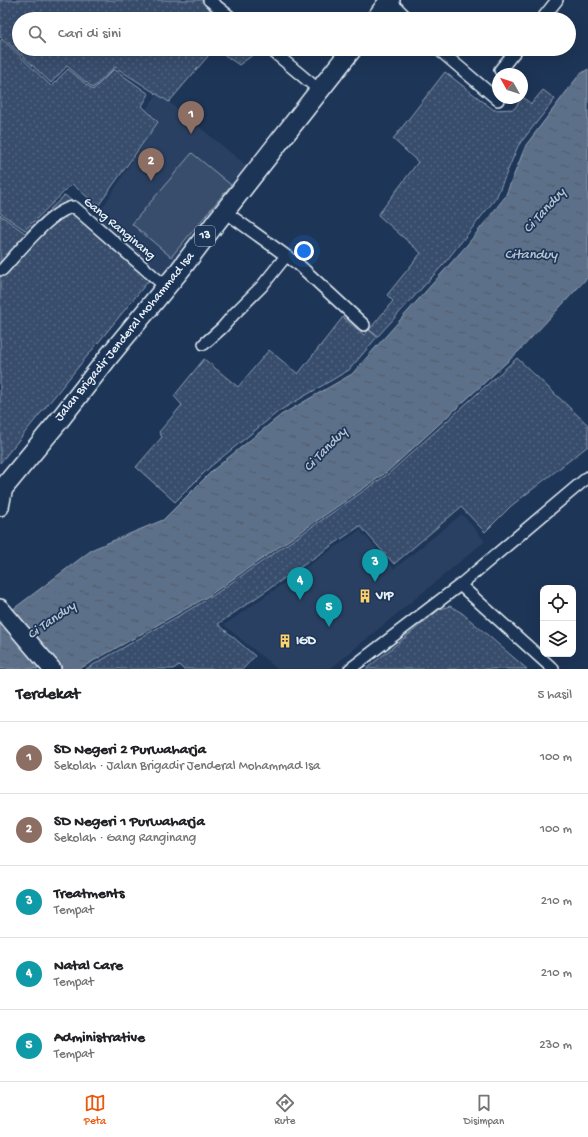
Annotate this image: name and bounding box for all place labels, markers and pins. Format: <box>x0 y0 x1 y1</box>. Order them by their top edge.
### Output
pin: 1 <box>178 101 204 134</box>
pin: 2 <box>138 148 164 181</box>
pin: 3 <box>362 549 388 582</box>
pin: 4 <box>287 567 313 600</box>
building icon: VIP <box>357 588 373 604</box>
place label: VIP <box>375 589 394 604</box>
pin: 5 <box>316 594 342 627</box>
building icon: IGD <box>277 633 293 649</box>
place label: IGD <box>296 634 316 649</box>

